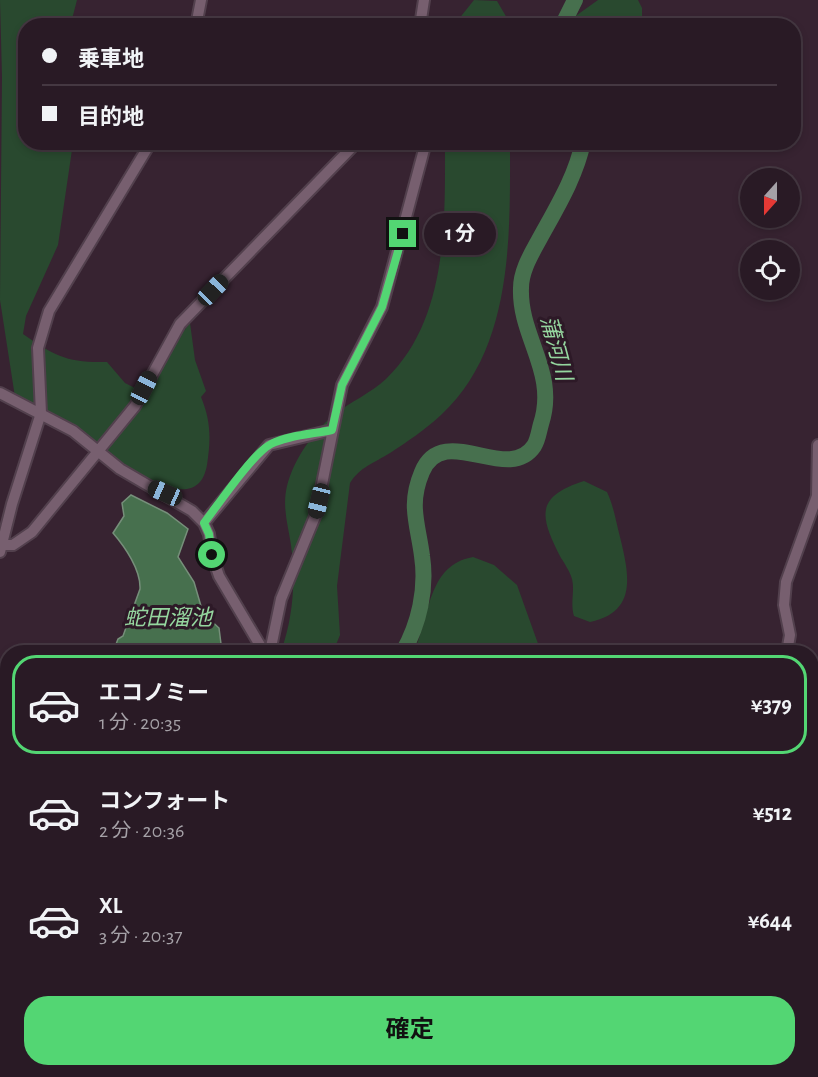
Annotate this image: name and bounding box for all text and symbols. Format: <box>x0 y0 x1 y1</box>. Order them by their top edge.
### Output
text: 乗車地 <box>78 48 144 70</box>
text: 目的地 <box>78 106 144 128</box>
north arrow <box>740 168 800 228</box>
map controls <box>740 168 800 300</box>
callout: 1 分 <box>424 213 496 255</box>
route end <box>389 220 416 247</box>
text: 1 分 <box>445 224 475 244</box>
button: locate <box>740 240 800 300</box>
car <box>194 271 232 309</box>
water label: 蒲河川 <box>537 313 577 385</box>
car <box>128 368 160 408</box>
car <box>145 477 185 509</box>
car <box>306 481 332 521</box>
route start <box>198 541 225 568</box>
water label: 蛇田溜池 <box>124 606 214 629</box>
icon: car <box>27 678 81 732</box>
text: エコノミー <box>99 682 209 704</box>
text: ¥379 <box>751 694 792 716</box>
text: 1 分 · 20:35 <box>99 713 181 733</box>
icon: car <box>27 786 81 840</box>
text: コンフォート <box>99 790 230 812</box>
text: ¥512 <box>753 802 792 824</box>
text: 2 分 · 20:36 <box>99 821 184 841</box>
icon: car <box>27 894 81 948</box>
text: XL <box>99 895 122 917</box>
text: ¥644 <box>748 910 792 932</box>
text: 3 分 · 20:37 <box>99 926 183 946</box>
button: 確定 <box>24 996 795 1065</box>

